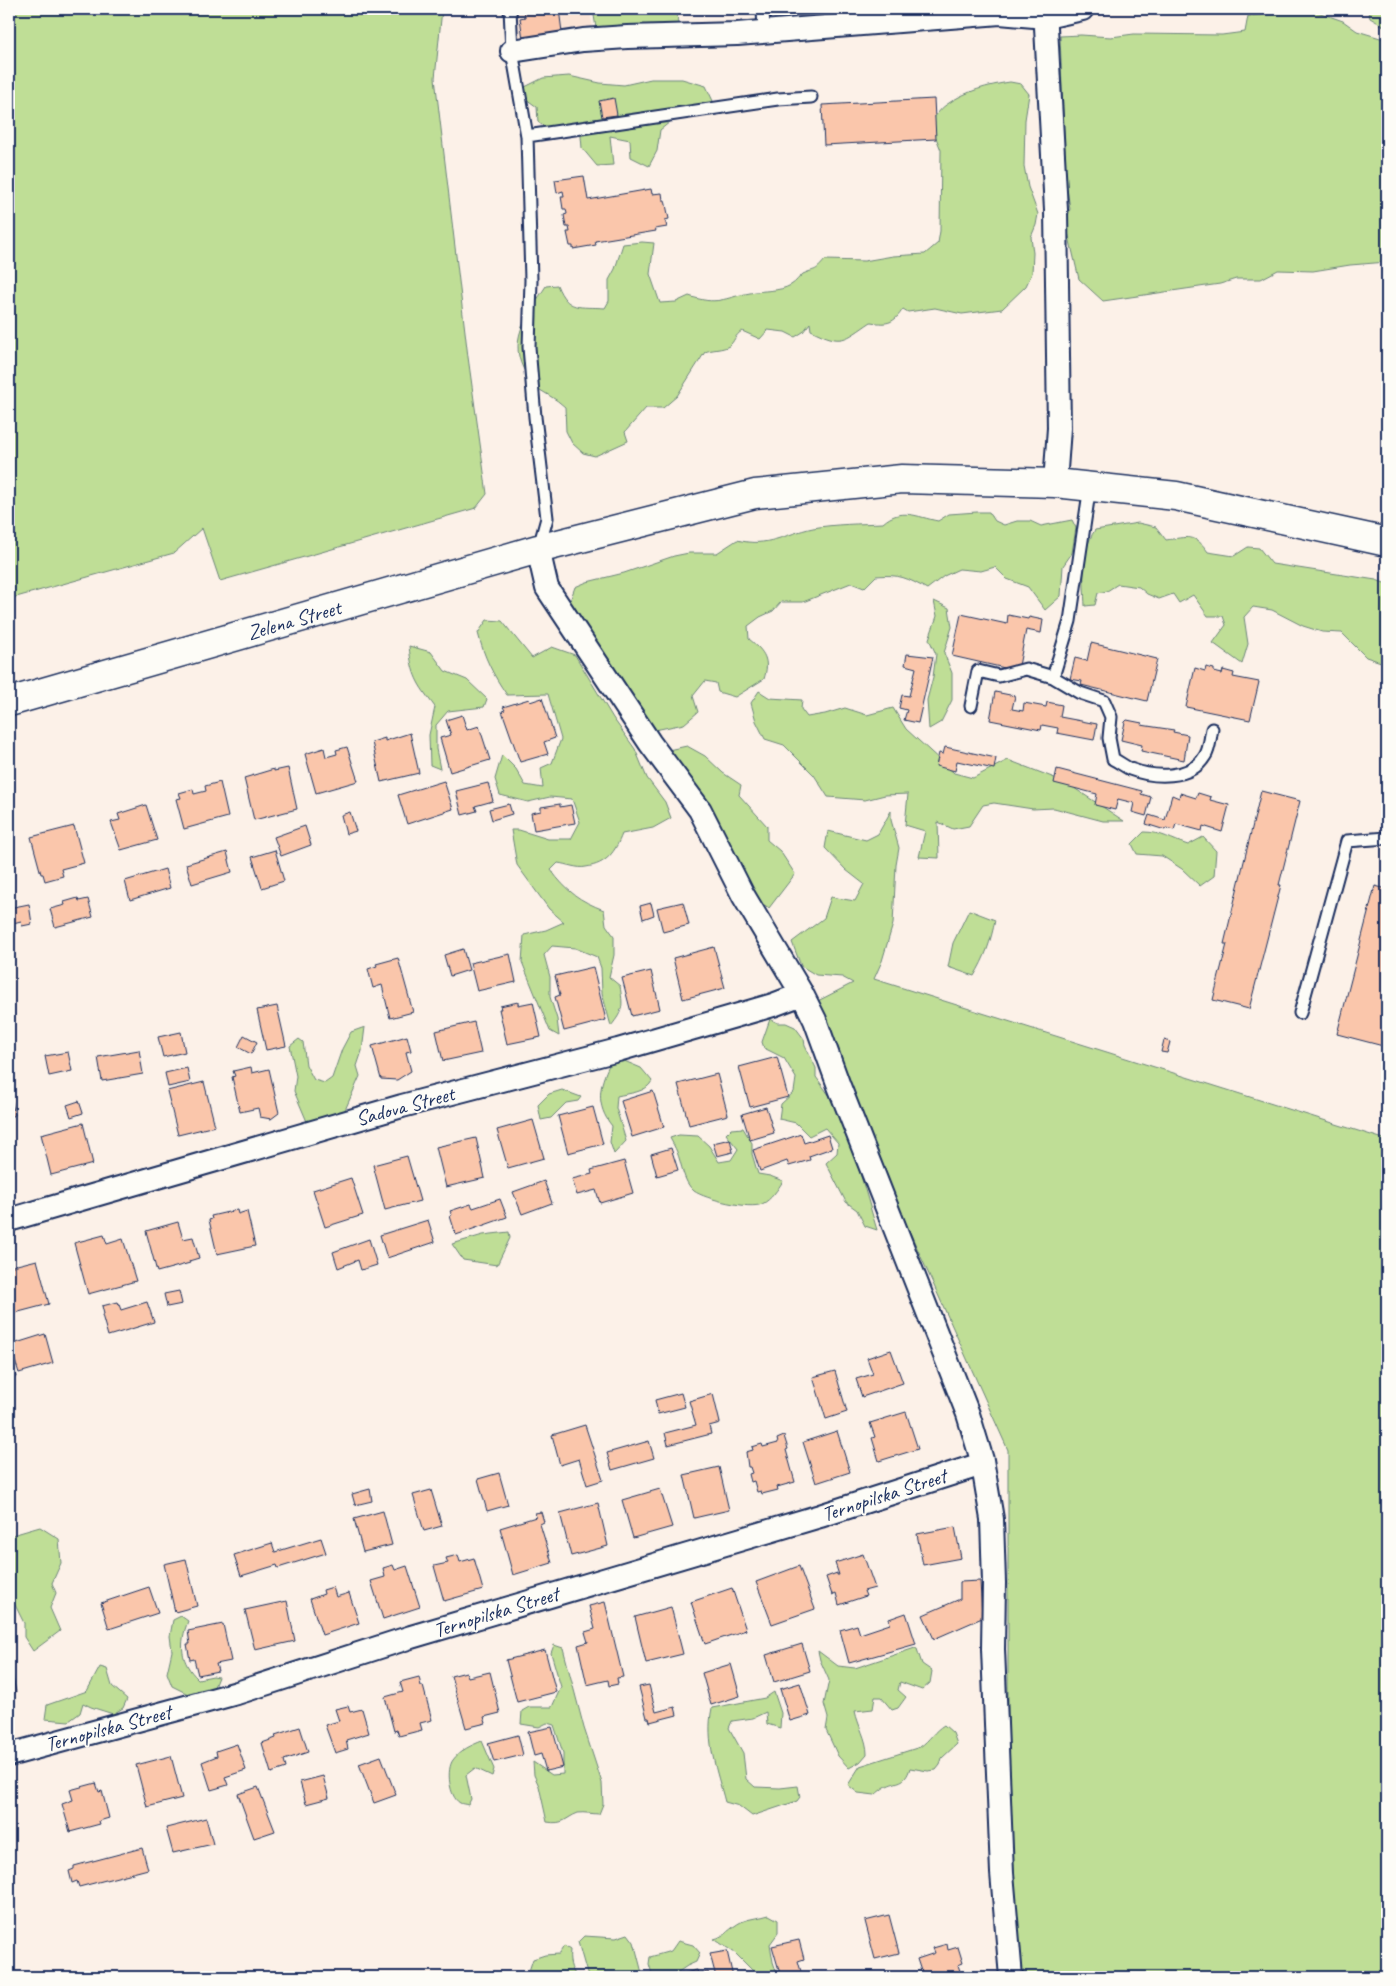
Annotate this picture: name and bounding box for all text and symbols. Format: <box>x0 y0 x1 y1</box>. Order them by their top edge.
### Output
street label: Zelena Street <box>244 594 346 646</box>
street label: Sadova Street <box>353 1080 459 1132</box>
street label: Ternopilska Street <box>819 1462 952 1527</box>
street label: Ternopilska Street <box>430 1580 564 1643</box>
street label: Ternopilska Street <box>42 1698 177 1757</box>

